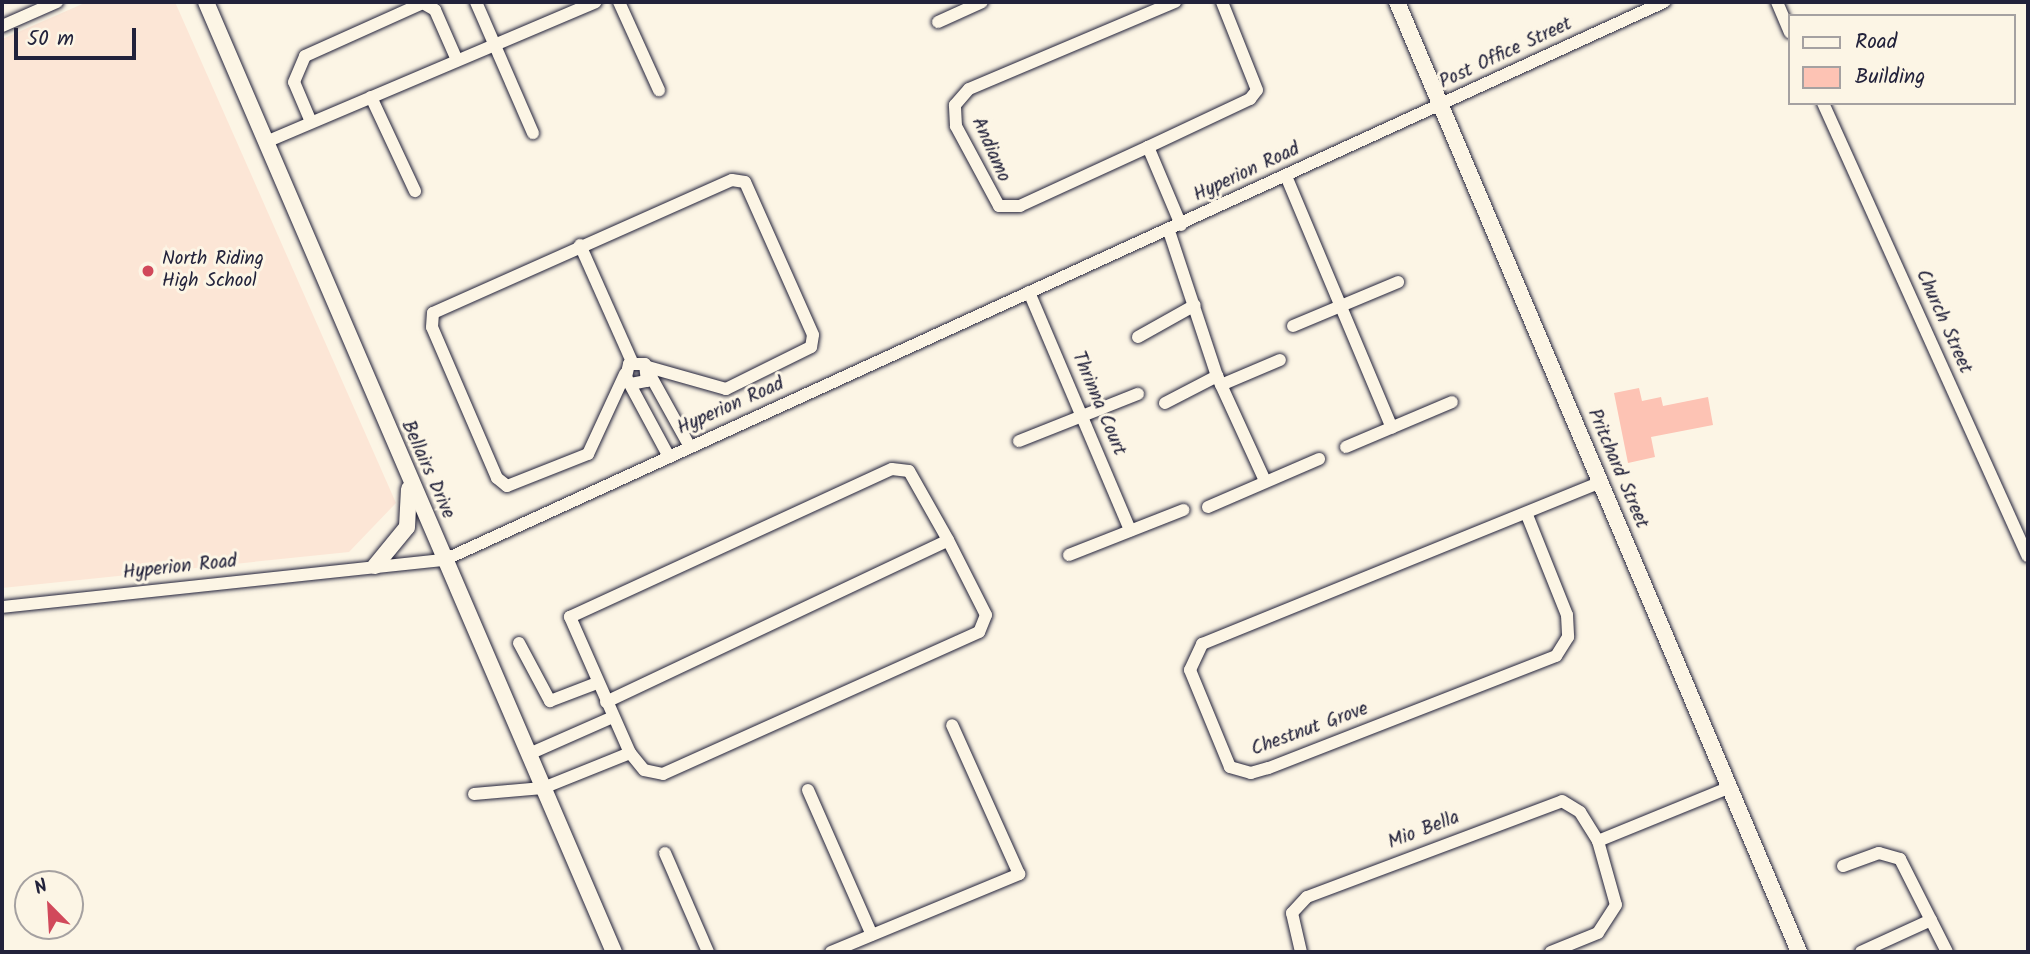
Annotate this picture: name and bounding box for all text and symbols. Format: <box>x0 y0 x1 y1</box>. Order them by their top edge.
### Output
street label: Post Office Street <box>1436 13 1576 95</box>
scale bar <box>18 14 140 58</box>
legend <box>1788 14 2016 105</box>
text: 50 m <box>27 23 74 56</box>
text: Road <box>1855 26 1897 59</box>
text: Building <box>1855 61 1925 94</box>
street label: Andiamo <box>966 114 1014 186</box>
street label: Hyperion Road <box>1190 138 1304 208</box>
place label: North Riding High School <box>162 249 264 293</box>
marker: North Riding High School <box>140 263 156 279</box>
street label: Church Street <box>1910 266 1976 378</box>
street label: Thrinna Court <box>1066 349 1130 459</box>
street label: Hyperion Road <box>674 373 788 441</box>
street label: Pritchard Street <box>1582 406 1652 532</box>
street label: Bellairs Drive <box>395 417 459 523</box>
street label: Hyperion Road <box>122 551 238 585</box>
street label: Chestnut Grove <box>1248 698 1372 762</box>
street label: Mio Bella <box>1385 807 1463 855</box>
north arrow <box>14 870 84 940</box>
text: N <box>30 871 53 904</box>

